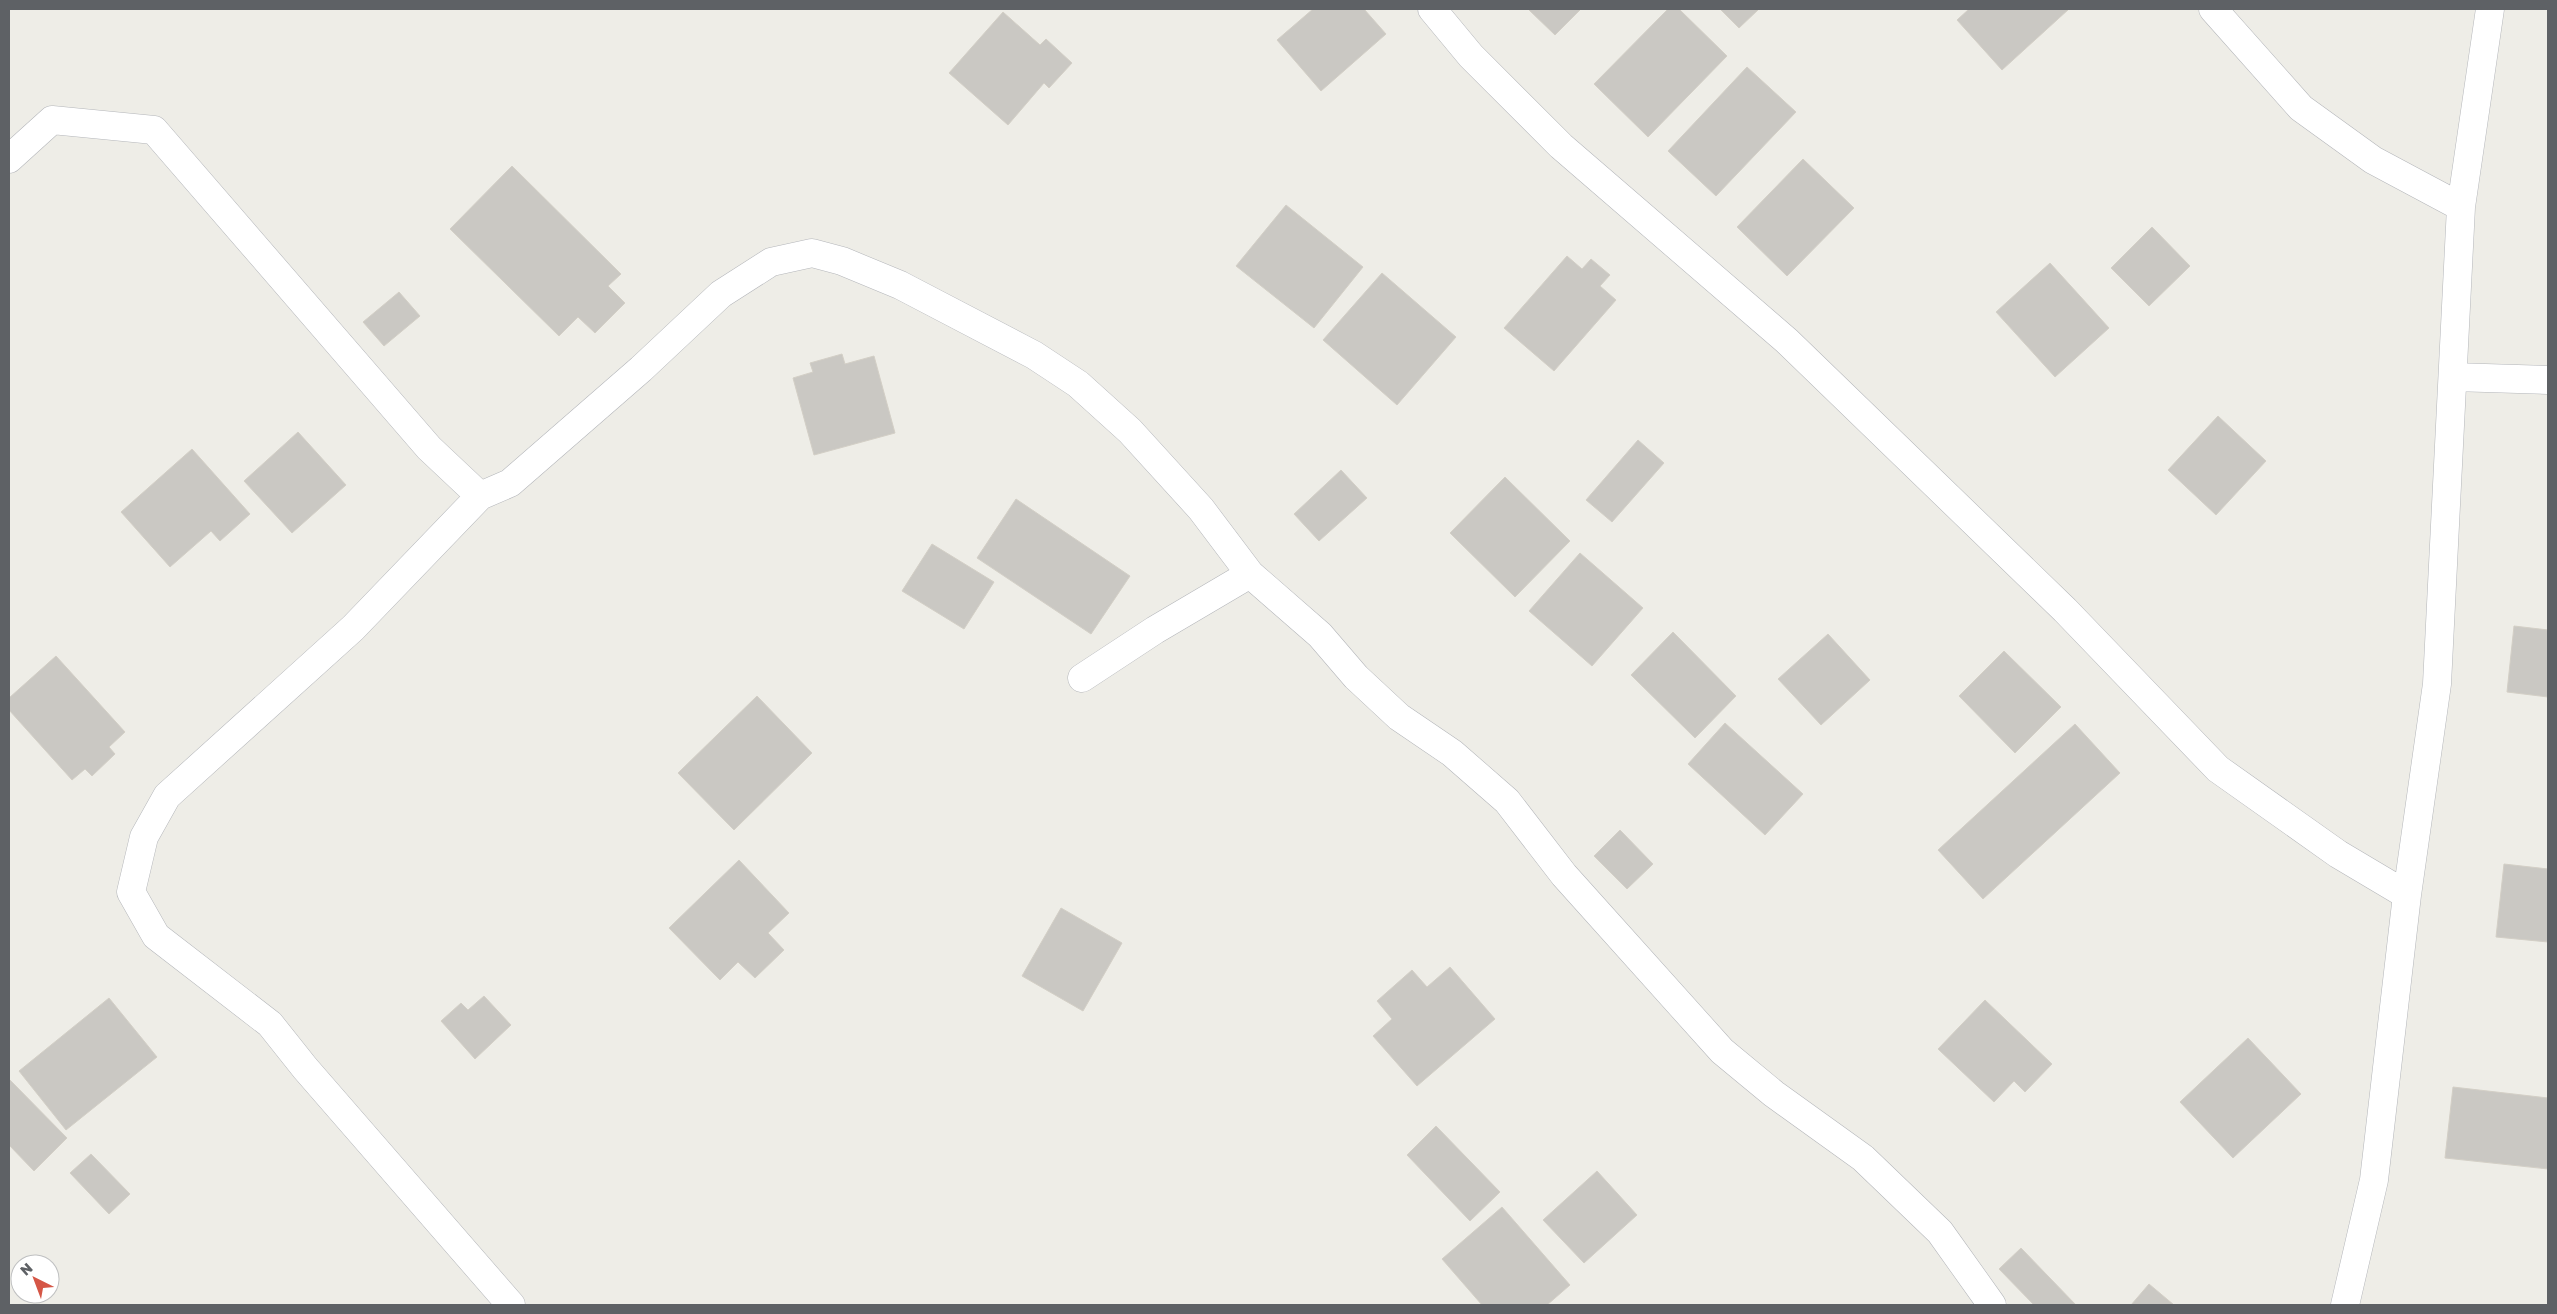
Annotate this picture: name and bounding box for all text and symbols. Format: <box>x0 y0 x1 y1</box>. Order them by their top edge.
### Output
north arrow <box>10 1254 60 1304</box>
text: N <box>16 1259 36 1279</box>

